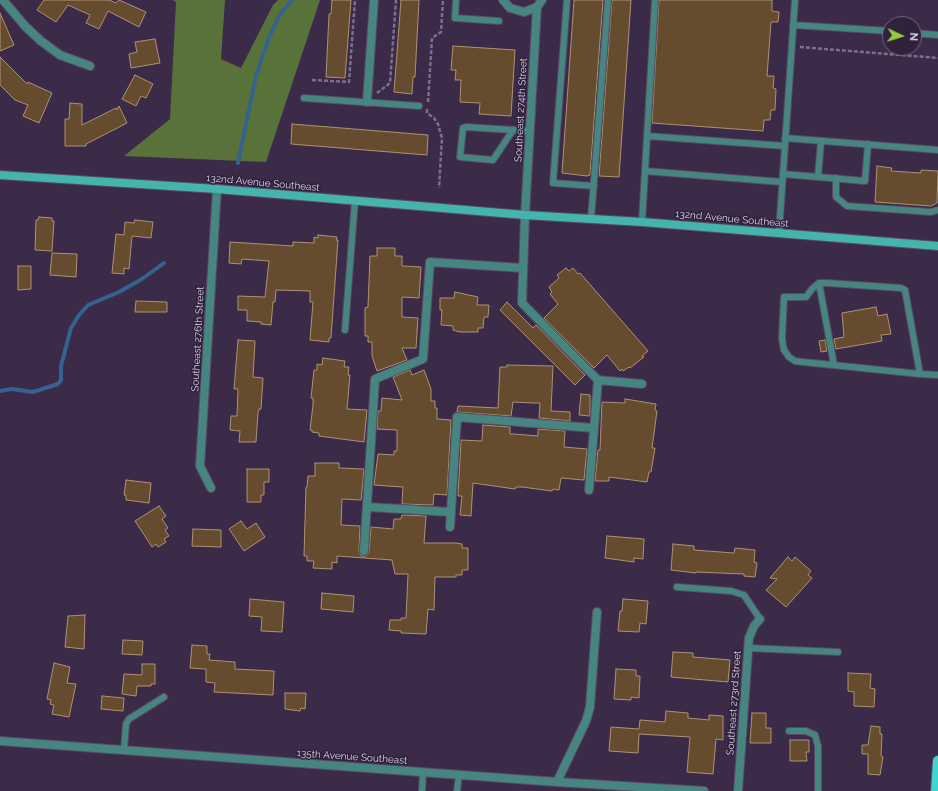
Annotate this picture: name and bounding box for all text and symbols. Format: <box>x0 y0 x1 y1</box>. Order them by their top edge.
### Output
north arrow <box>882 16 922 56</box>
text: N <box>907 32 920 41</box>
street label: Southeast 274th Street <box>512 58 530 162</box>
street label: 132nd Avenue Southeast <box>206 172 320 194</box>
street label: 132nd Avenue Southeast <box>675 208 789 230</box>
street label: Southeast 276th Street <box>189 286 207 392</box>
street label: Southeast 273rd Street <box>724 650 744 756</box>
street label: 135th Avenue Southeast <box>296 747 408 767</box>

